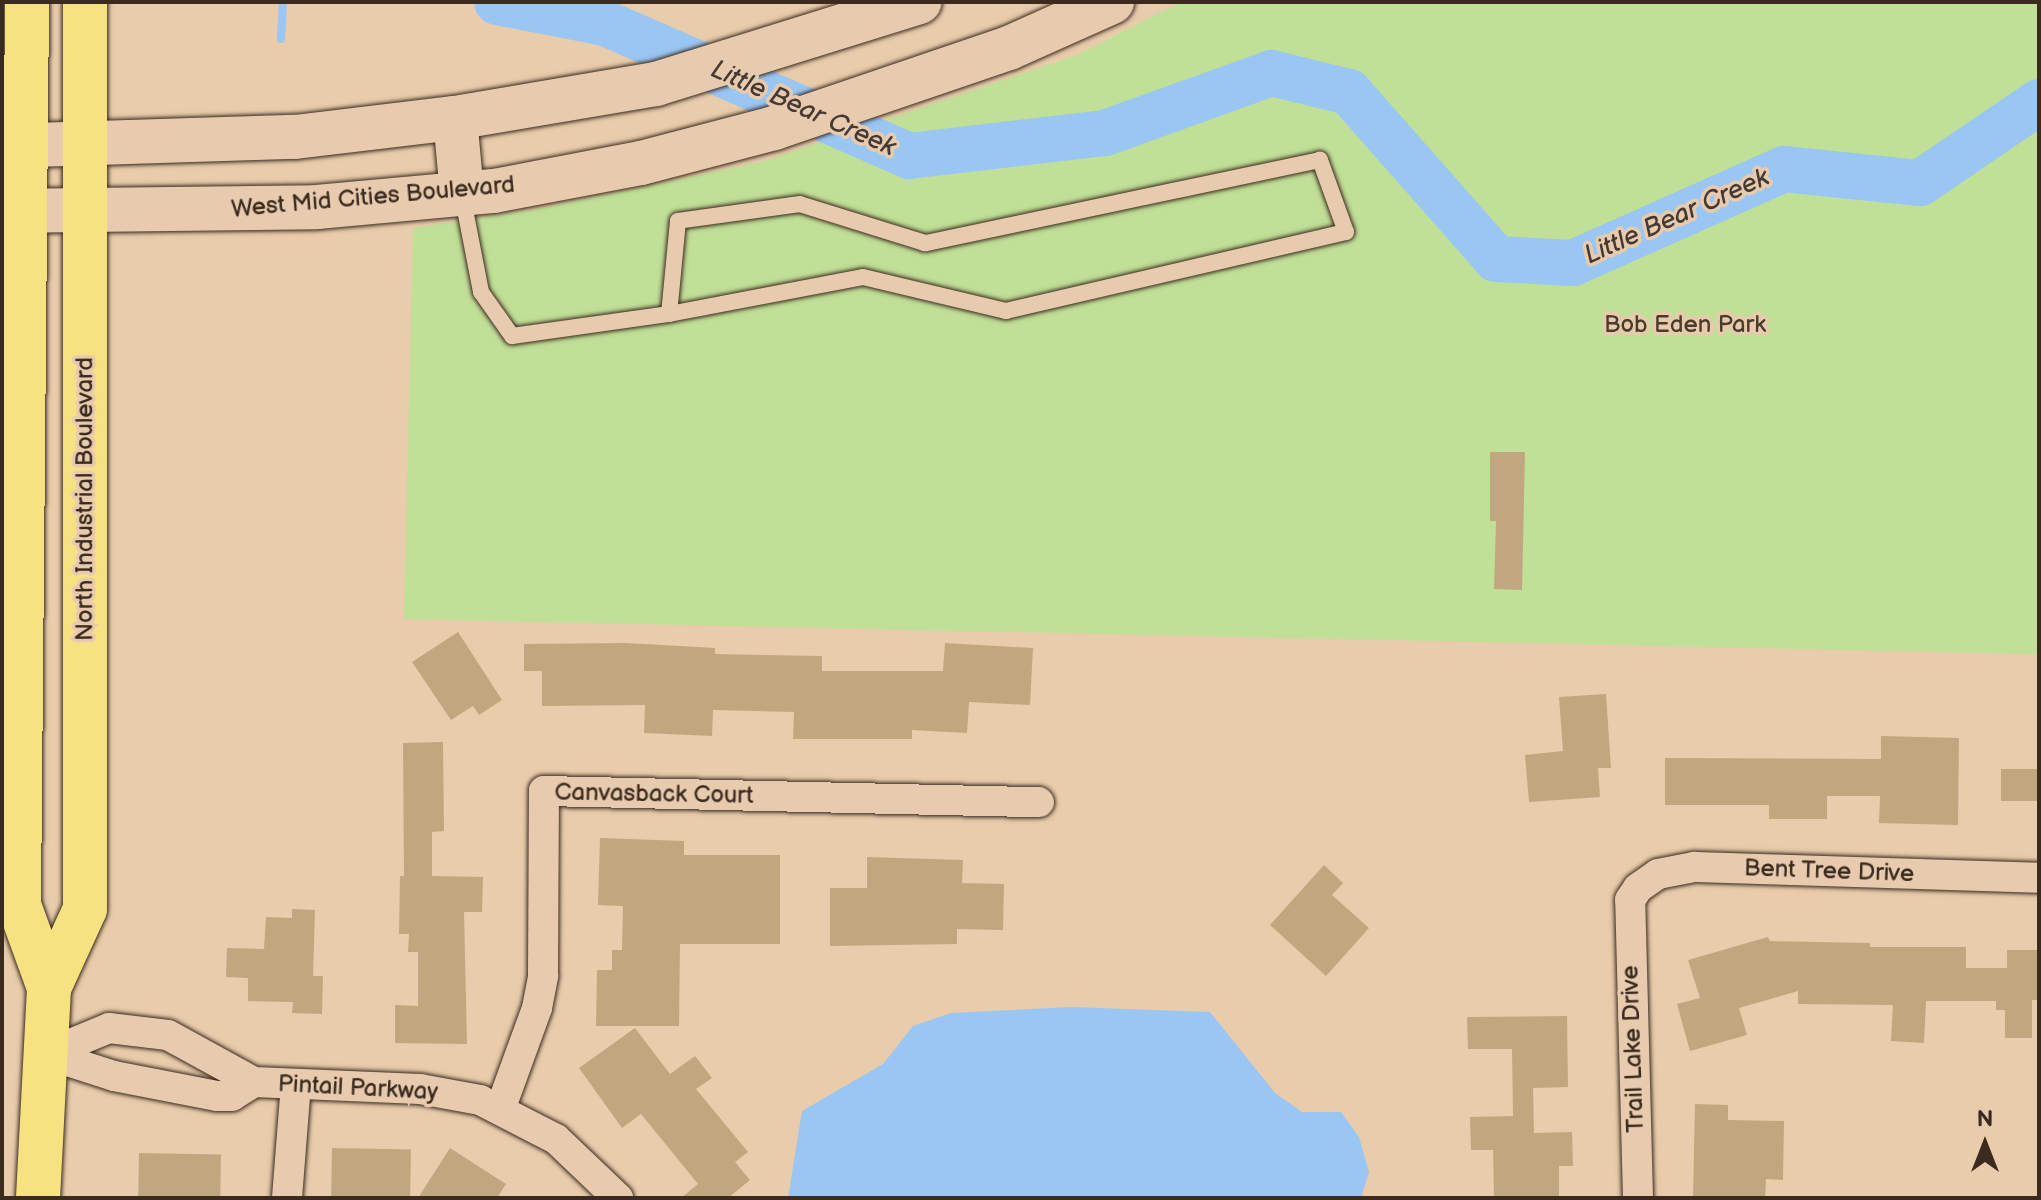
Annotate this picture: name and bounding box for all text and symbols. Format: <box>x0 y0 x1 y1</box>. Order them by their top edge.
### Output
water label: Little Bear Creek <box>706 54 900 164</box>
water label: Little Bear Creek <box>1580 162 1774 272</box>
street label: West Mid Cities Boulevard <box>230 170 516 224</box>
park label: Bob Eden Park <box>1604 311 1766 339</box>
street label: North Industrial Boulevard <box>71 357 99 641</box>
street label: Canvasback Court <box>554 778 754 810</box>
street label: Bent Tree Drive <box>1743 854 1915 888</box>
street label: Trail Lake Drive <box>1616 965 1650 1133</box>
street label: Pintail Parkway <box>277 1069 439 1107</box>
north arrow <box>1945 1104 2025 1184</box>
text: N <box>1977 1106 1993 1133</box>

